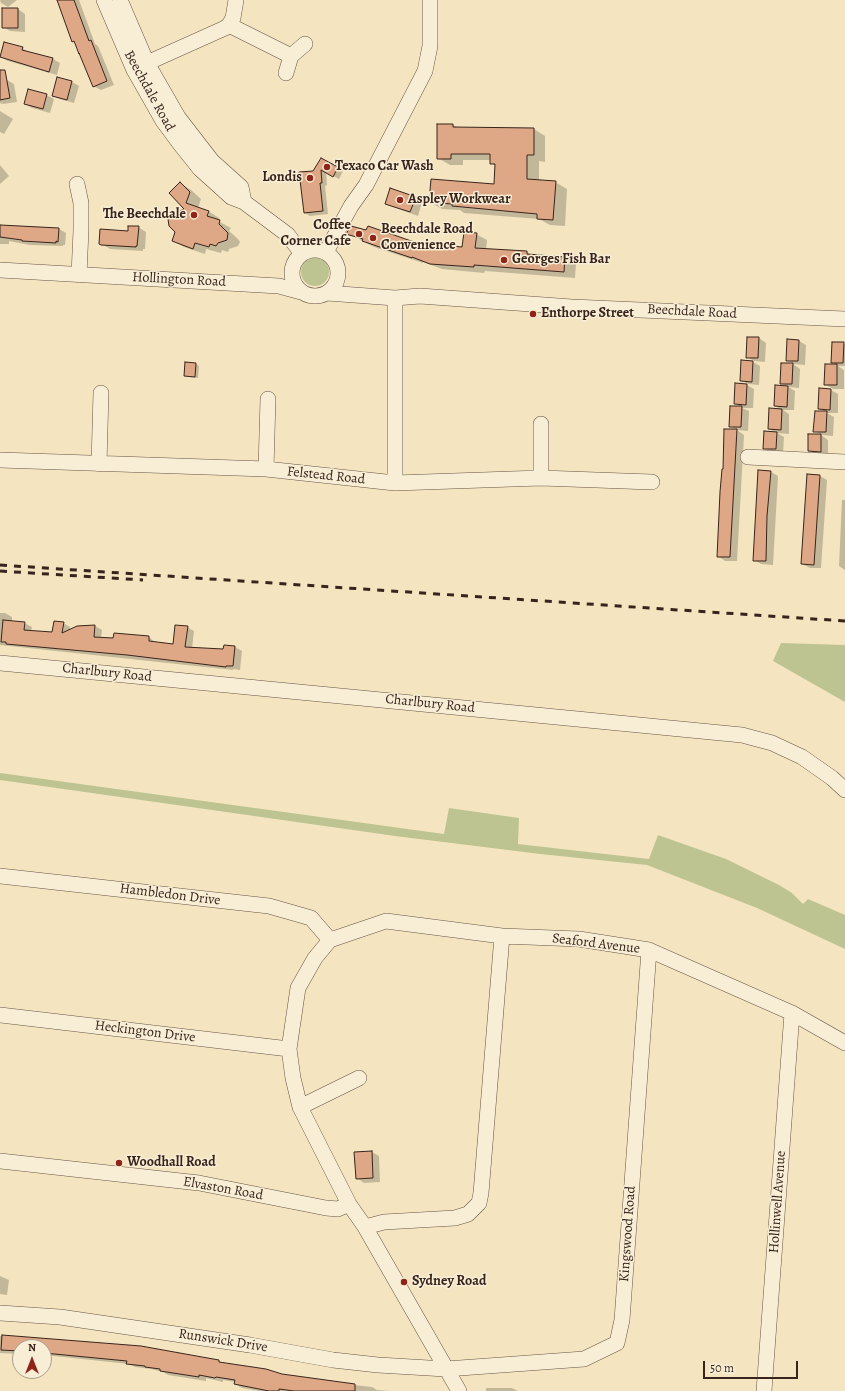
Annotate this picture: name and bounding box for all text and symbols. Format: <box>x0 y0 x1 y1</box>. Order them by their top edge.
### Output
street label: Beechdale Road <box>120 48 178 134</box>
place label: Texaco Car Wash <box>335 159 434 175</box>
marker: Texaco Car Wash <box>322 162 332 172</box>
place label: Londis <box>262 170 302 186</box>
marker: Londis <box>305 173 315 183</box>
place label: Aspley Workwear <box>408 192 511 208</box>
marker: Aspley Workwear <box>395 195 405 205</box>
place label: The Beechdale <box>103 207 186 223</box>
marker: The Beechdale <box>189 210 199 220</box>
place label: Coffee Corner Cafe <box>281 218 351 250</box>
place label: Beechdale Road Convenience <box>381 222 473 254</box>
marker: Coffee Corner Cafe <box>354 229 364 239</box>
marker: Beechdale Road Convenience <box>368 233 378 243</box>
place label: Georges Fish Bar <box>512 252 610 268</box>
marker: Georges Fish Bar <box>499 255 509 265</box>
street label: Hollington Road <box>132 269 226 291</box>
street label: Beechdale Road <box>647 301 737 323</box>
place label: Enthorpe Street <box>541 306 634 322</box>
marker: Enthorpe Street <box>528 309 538 319</box>
street label: Felstead Road <box>286 464 366 488</box>
street label: Charlbury Road <box>61 660 153 686</box>
street label: Charlbury Road <box>384 691 476 717</box>
street label: Hambledon Drive <box>119 880 221 910</box>
street label: Seaford Avenue <box>551 930 641 958</box>
street label: Heckington Drive <box>94 1017 196 1047</box>
street label: Hollinwell Avenue <box>766 1150 790 1254</box>
place label: Woodhall Road <box>127 1155 216 1171</box>
marker: Woodhall Road <box>114 1158 124 1168</box>
street label: Elvaston Road <box>182 1174 264 1204</box>
street label: Kingswood Road <box>616 1185 640 1283</box>
place label: Sydney Road <box>412 1274 486 1290</box>
marker: Sydney Road <box>399 1277 409 1287</box>
street label: Runswick Drive <box>177 1326 269 1356</box>
north arrow <box>12 1339 52 1379</box>
text: N <box>28 1340 36 1355</box>
scale bar <box>705 1353 800 1379</box>
text: 50 m <box>710 1360 734 1376</box>

